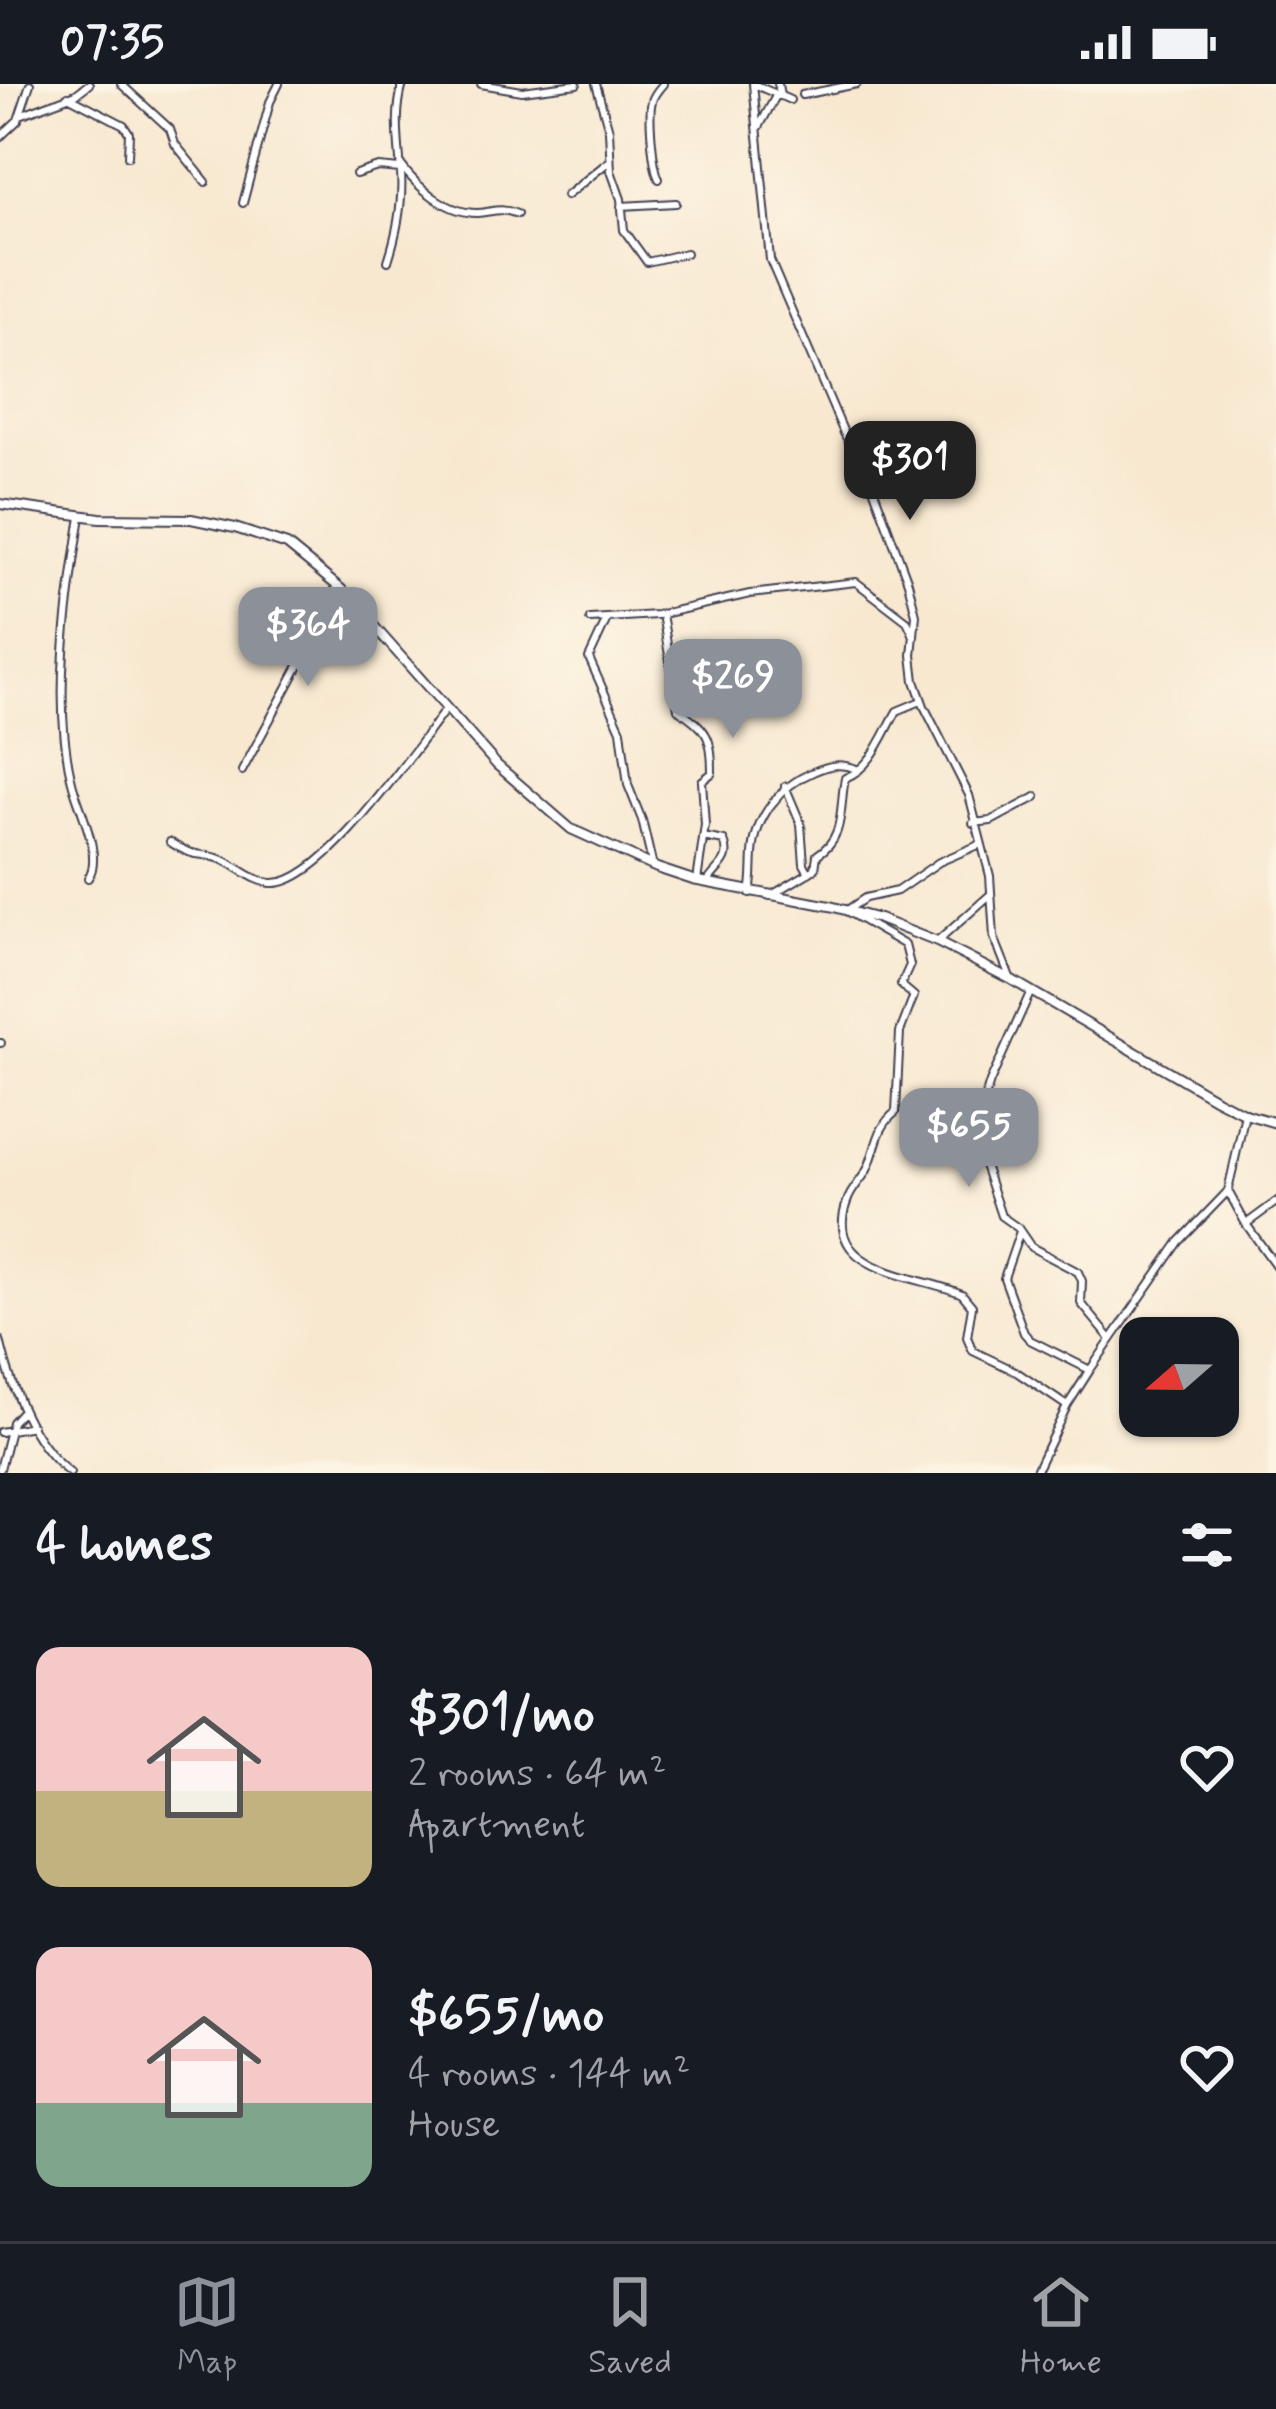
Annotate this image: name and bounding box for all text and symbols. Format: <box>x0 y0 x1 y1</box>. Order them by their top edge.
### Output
text: 07:35 <box>60 13 164 72</box>
pin: $301 <box>839 421 981 523</box>
text: $301 <box>871 434 949 485</box>
pin: $364 <box>237 587 379 689</box>
text: $364 <box>265 600 351 651</box>
pin: $269 <box>662 639 804 741</box>
text: $269 <box>691 652 775 703</box>
pin: $655 <box>898 1088 1040 1190</box>
text: $655 <box>926 1101 1012 1152</box>
north arrow <box>1119 1317 1239 1437</box>
map controls <box>1119 1317 1239 1437</box>
text: 4 homes <box>36 1512 213 1578</box>
icon: filters <box>1174 1512 1240 1578</box>
text: $301/mo <box>408 1683 595 1749</box>
icon: home <box>132 1695 276 1839</box>
icon: heart <box>1174 1734 1240 1800</box>
text: 2 rooms · 64 m² <box>408 1749 666 1800</box>
text: Apartment <box>408 1800 585 1851</box>
text: $655/mo <box>408 1983 604 2049</box>
icon: home <box>132 1995 276 2139</box>
icon: heart <box>1174 2034 1240 2100</box>
text: 4 rooms · 144 m² <box>408 2049 690 2100</box>
text: House <box>408 2100 500 2151</box>
tab: Map <box>174 2269 240 2385</box>
tab: Saved <box>588 2269 672 2385</box>
tab: Home <box>1020 2269 1102 2385</box>

